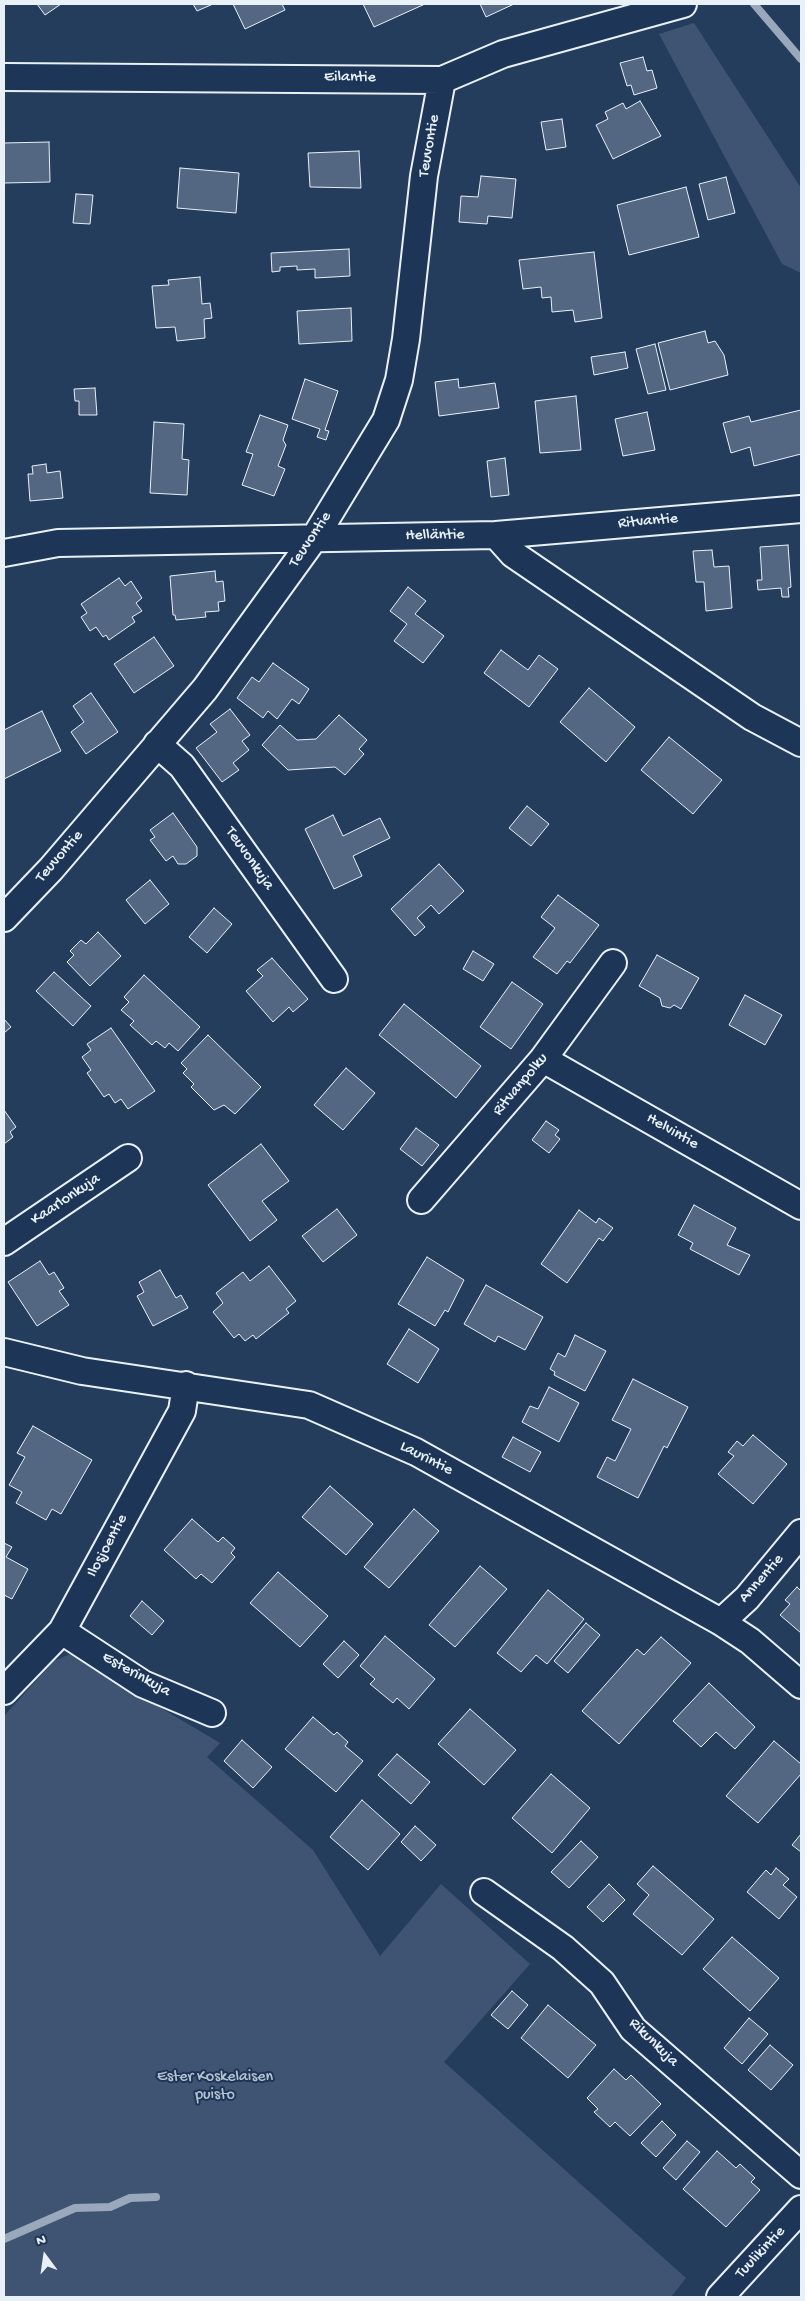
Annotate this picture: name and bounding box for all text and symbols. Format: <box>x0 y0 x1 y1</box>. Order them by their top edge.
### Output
street label: Eilantie <box>324 68 376 88</box>
street label: Teuvontie <box>415 113 445 179</box>
street label: Teuvontie <box>285 508 337 572</box>
street label: Ritvantie <box>617 510 679 534</box>
street label: Helläntie <box>405 526 465 546</box>
street label: Teuvonkuja <box>220 824 278 894</box>
street label: Teuvontie <box>32 827 88 887</box>
street label: Ritvanpolku <box>489 1050 553 1120</box>
street label: Helvintie <box>642 1109 702 1155</box>
street label: Kaarlonkuja <box>28 1170 104 1230</box>
street label: Laurintie <box>396 1437 456 1481</box>
street label: Ilosjoentie <box>83 1511 133 1581</box>
street label: Annentie <box>735 1551 789 1607</box>
street label: Esterinkuja <box>98 1648 174 1702</box>
street label: Rikunkuja <box>624 2014 682 2072</box>
park label: Ester Koskelaisen puisto <box>157 2068 273 2106</box>
street label: Tuulikintie <box>732 2223 790 2283</box>
north arrow <box>20 2231 70 2281</box>
text: N <box>35 2232 48 2250</box>

